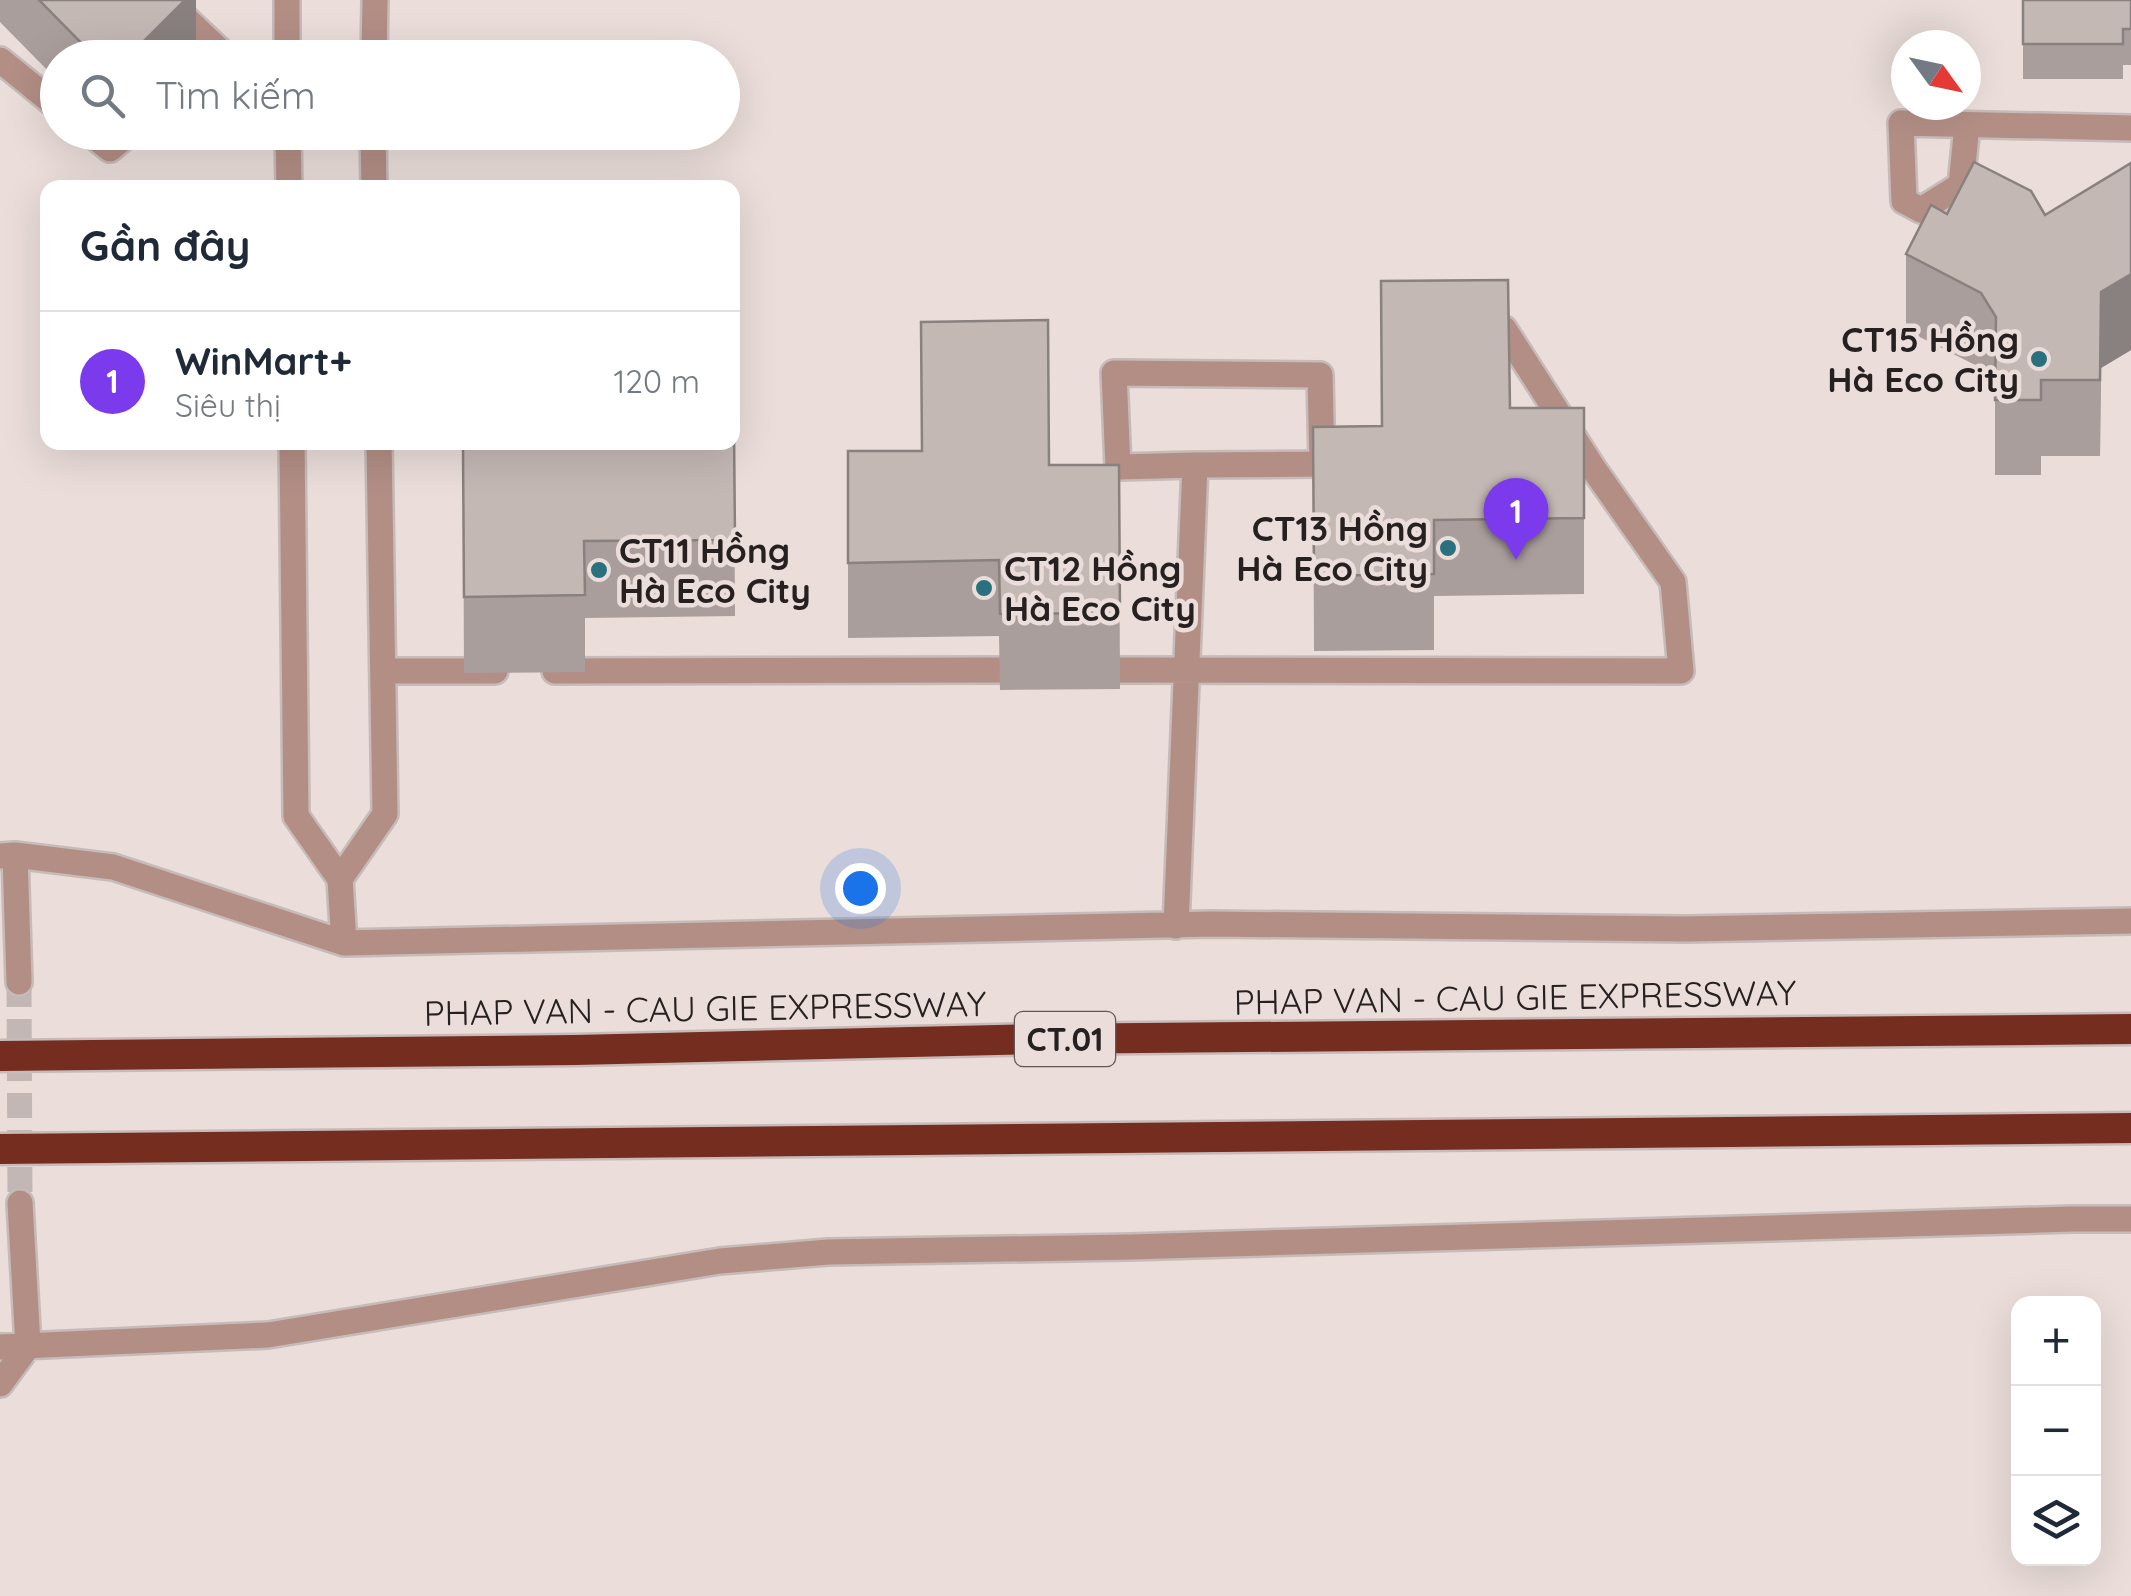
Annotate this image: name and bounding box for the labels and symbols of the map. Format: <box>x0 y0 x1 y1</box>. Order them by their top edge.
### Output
north arrow <box>1891 30 1981 120</box>
place label: CT15 Hồng Hà Eco City <box>1827 317 2019 401</box>
marker: CT15 Hồng Hà Eco City <box>2028 348 2050 370</box>
pin: 1 <box>1484 478 1548 560</box>
place label: CT13 Hồng Hà Eco City <box>1236 506 1428 590</box>
place label: CT11 Hồng Hà Eco City <box>619 528 811 612</box>
marker: CT13 Hồng Hà Eco City <box>1437 537 1459 559</box>
place label: CT12 Hồng Hà Eco City <box>1004 546 1196 630</box>
marker: CT11 Hồng Hà Eco City <box>588 559 610 581</box>
marker: CT12 Hồng Hà Eco City <box>973 577 995 599</box>
your location <box>835 863 886 914</box>
street label: PHAP VAN - CAU GIE EXPRESSWAY <box>1233 970 1797 1024</box>
street label: PHAP VAN - CAU GIE EXPRESSWAY <box>423 981 987 1035</box>
road number: CT.01 <box>1015 1012 1115 1066</box>

